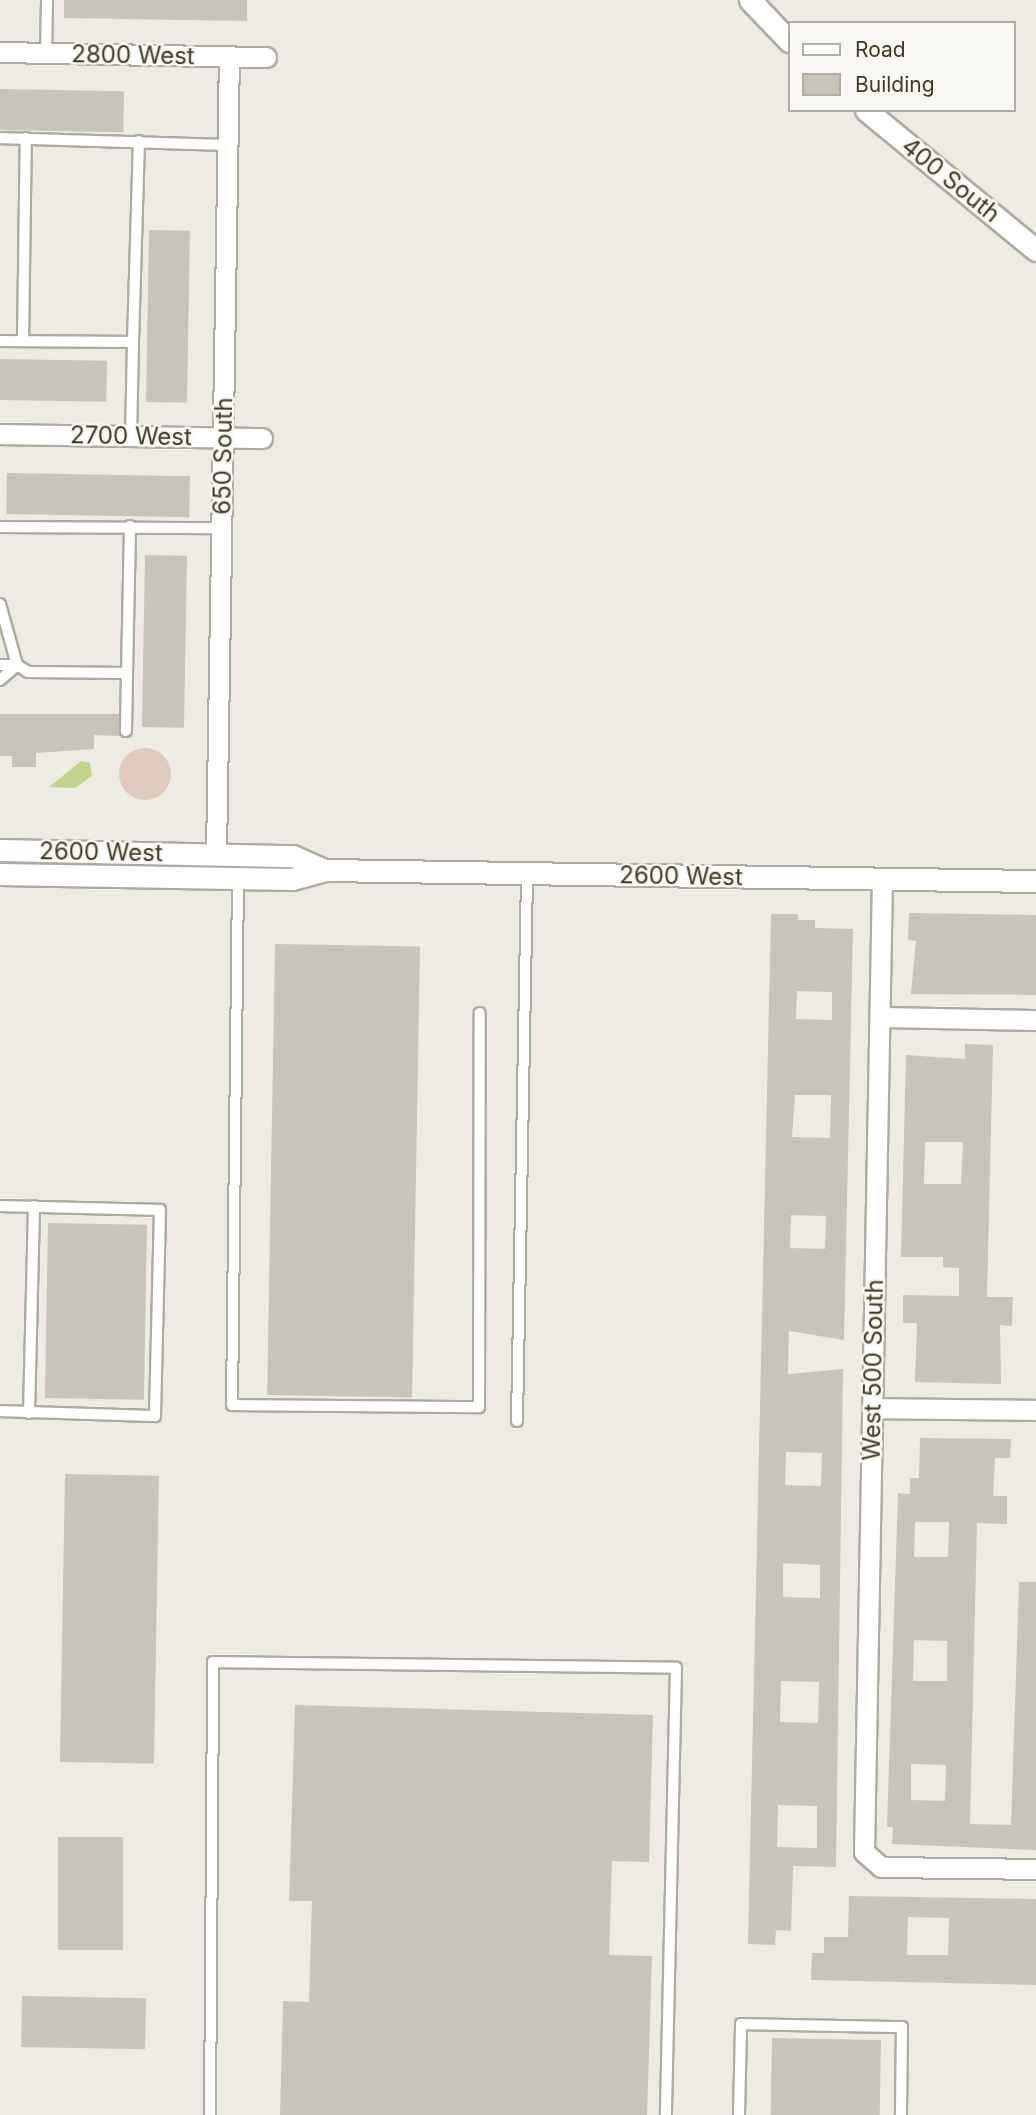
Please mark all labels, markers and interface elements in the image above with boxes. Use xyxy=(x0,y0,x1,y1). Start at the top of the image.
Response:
legend xyxy=(788,21,1015,112)
text: Road xyxy=(855,37,906,62)
street label: 2800 West xyxy=(71,40,195,70)
text: Building xyxy=(855,72,935,97)
street label: 400 South xyxy=(896,132,1006,228)
street label: 650 South xyxy=(208,397,238,515)
street label: 2700 West xyxy=(70,421,192,451)
street label: 2600 West xyxy=(39,837,163,867)
street label: 2600 West xyxy=(619,861,743,891)
street label: West 500 South xyxy=(857,1279,889,1461)

